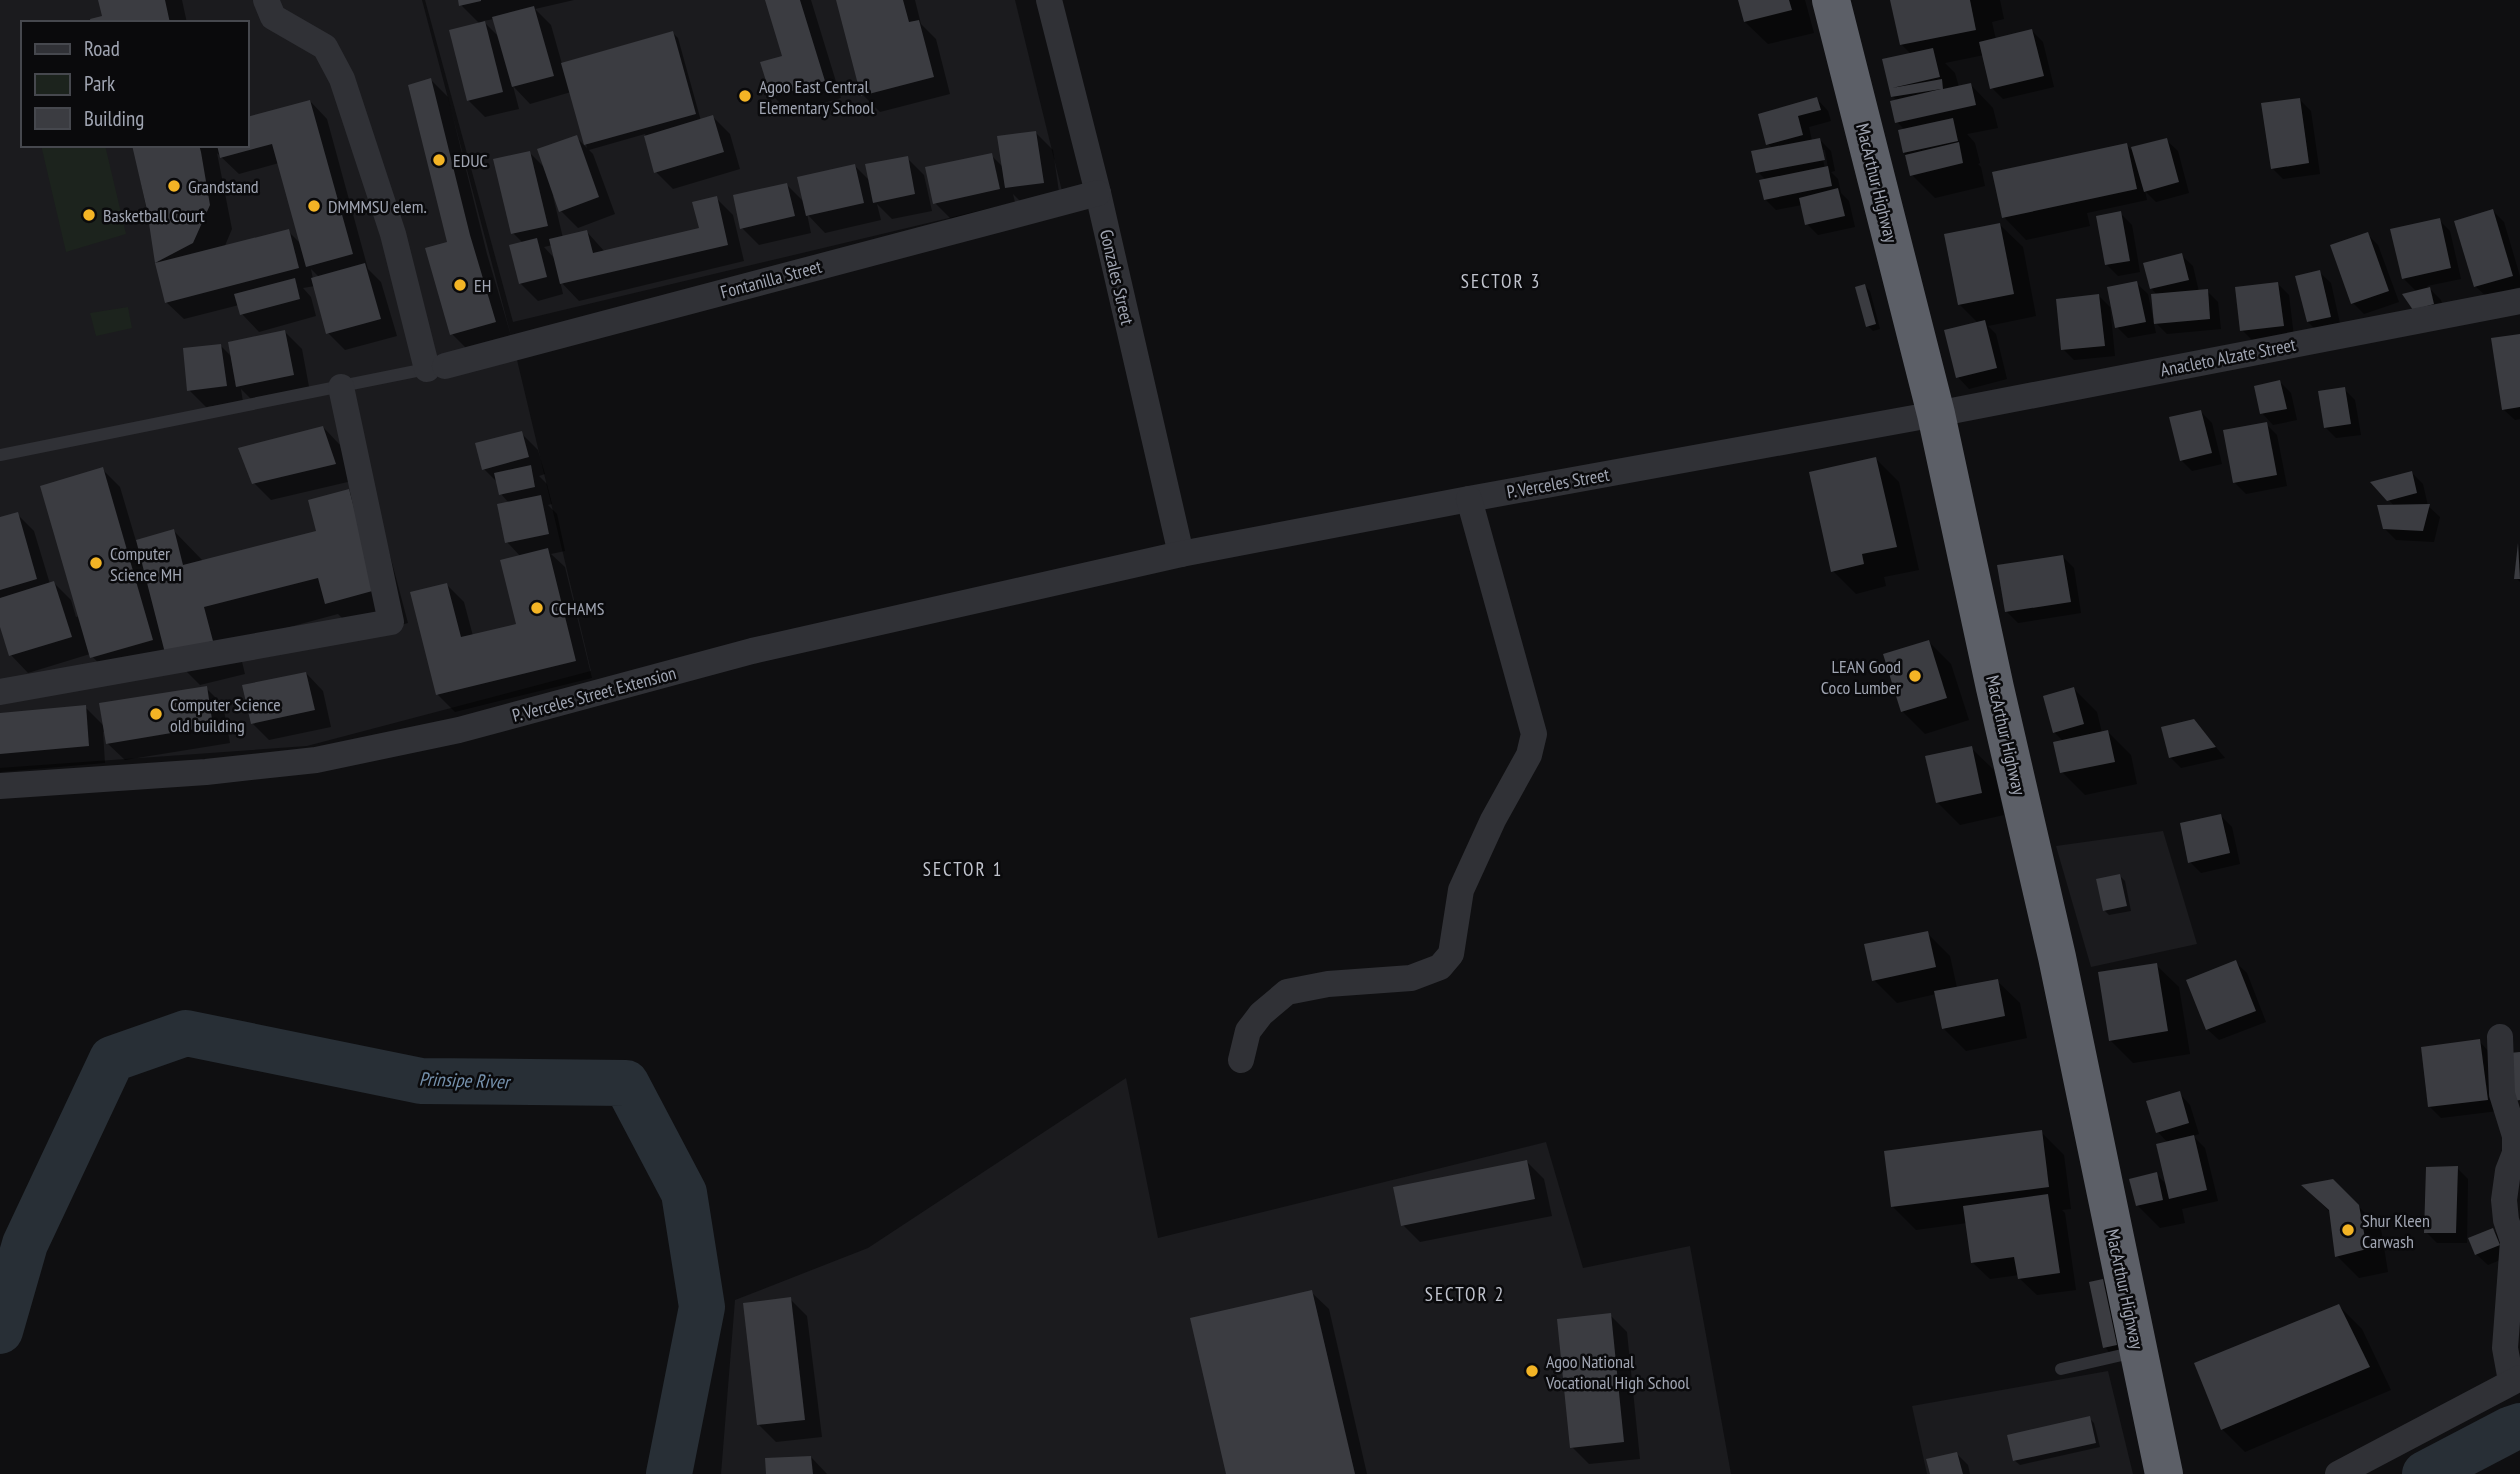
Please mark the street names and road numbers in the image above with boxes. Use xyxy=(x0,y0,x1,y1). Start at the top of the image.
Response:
street label: MacArthur Highway xyxy=(1851,121,1903,245)
street label: Gonzales Street xyxy=(1095,227,1139,327)
street label: Fontanilla Street xyxy=(718,254,824,304)
street label: Anacleto Alzate Street xyxy=(2158,333,2298,381)
street label: P. Verceles Street xyxy=(1505,463,1611,503)
street label: P. Verceles Street Extension xyxy=(510,661,678,727)
street label: MacArthur Highway xyxy=(1981,673,2031,797)
street label: MacArthur Highway xyxy=(2101,1227,2149,1351)

